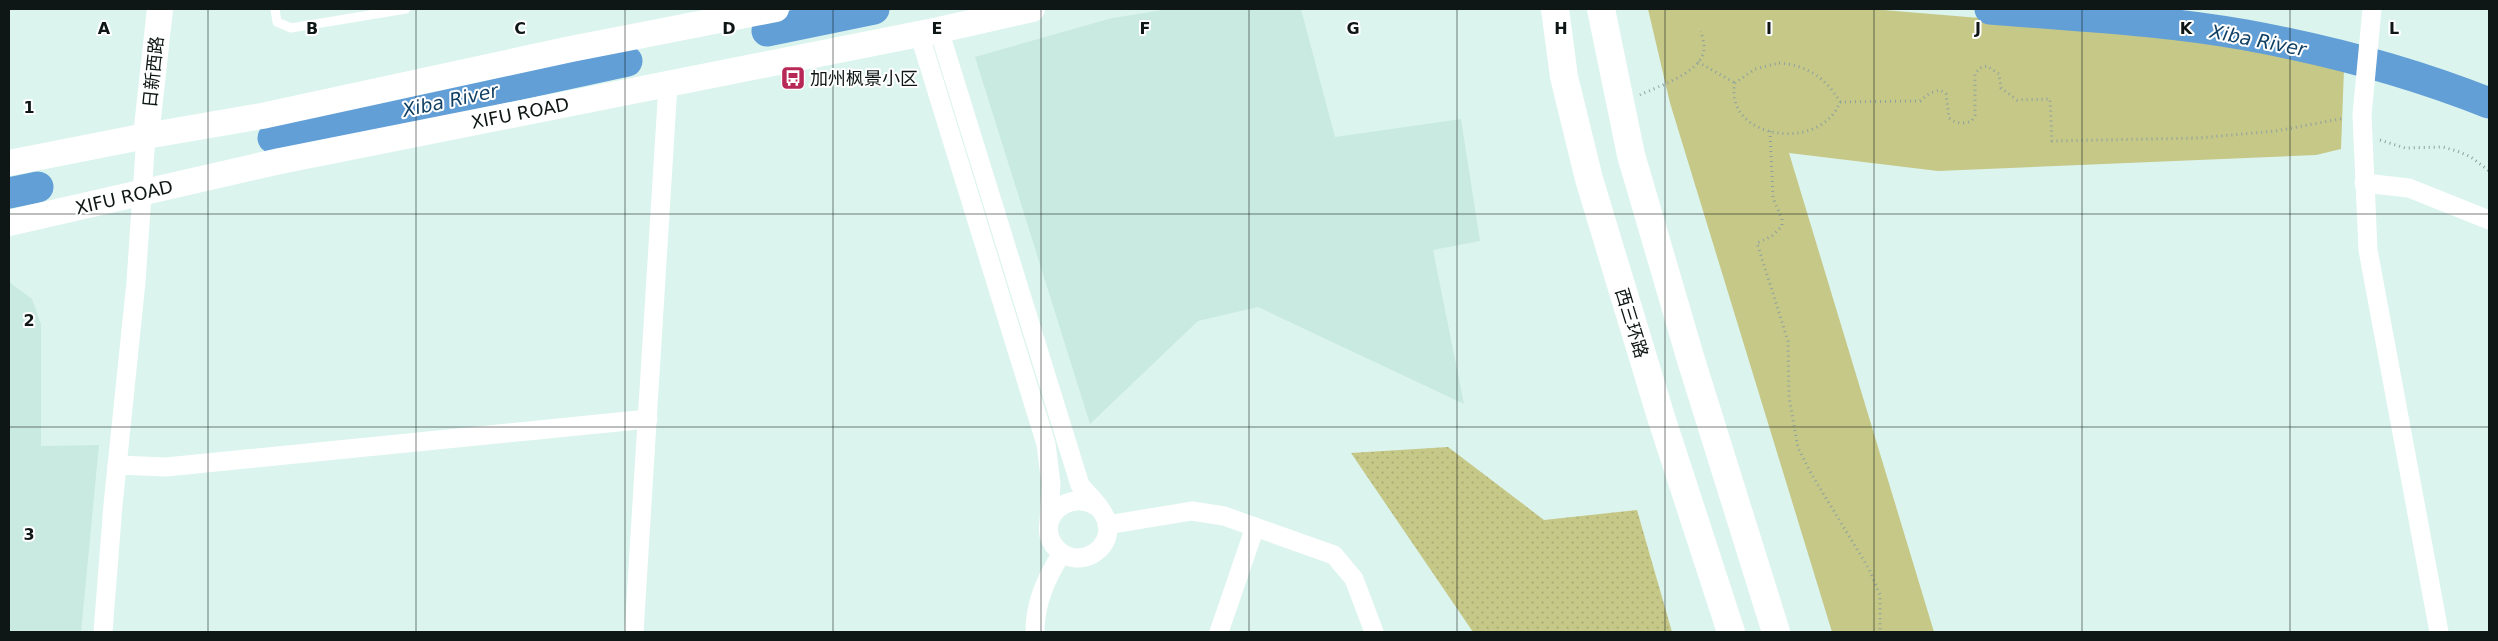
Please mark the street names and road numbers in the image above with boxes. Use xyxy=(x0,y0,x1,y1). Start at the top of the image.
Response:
street label: 日新西路 xyxy=(139,35,167,109)
street label: XIFU ROAD xyxy=(469,93,571,133)
street label: XIFU ROAD xyxy=(73,176,175,218)
street label: 西三环路 xyxy=(1611,286,1653,360)

